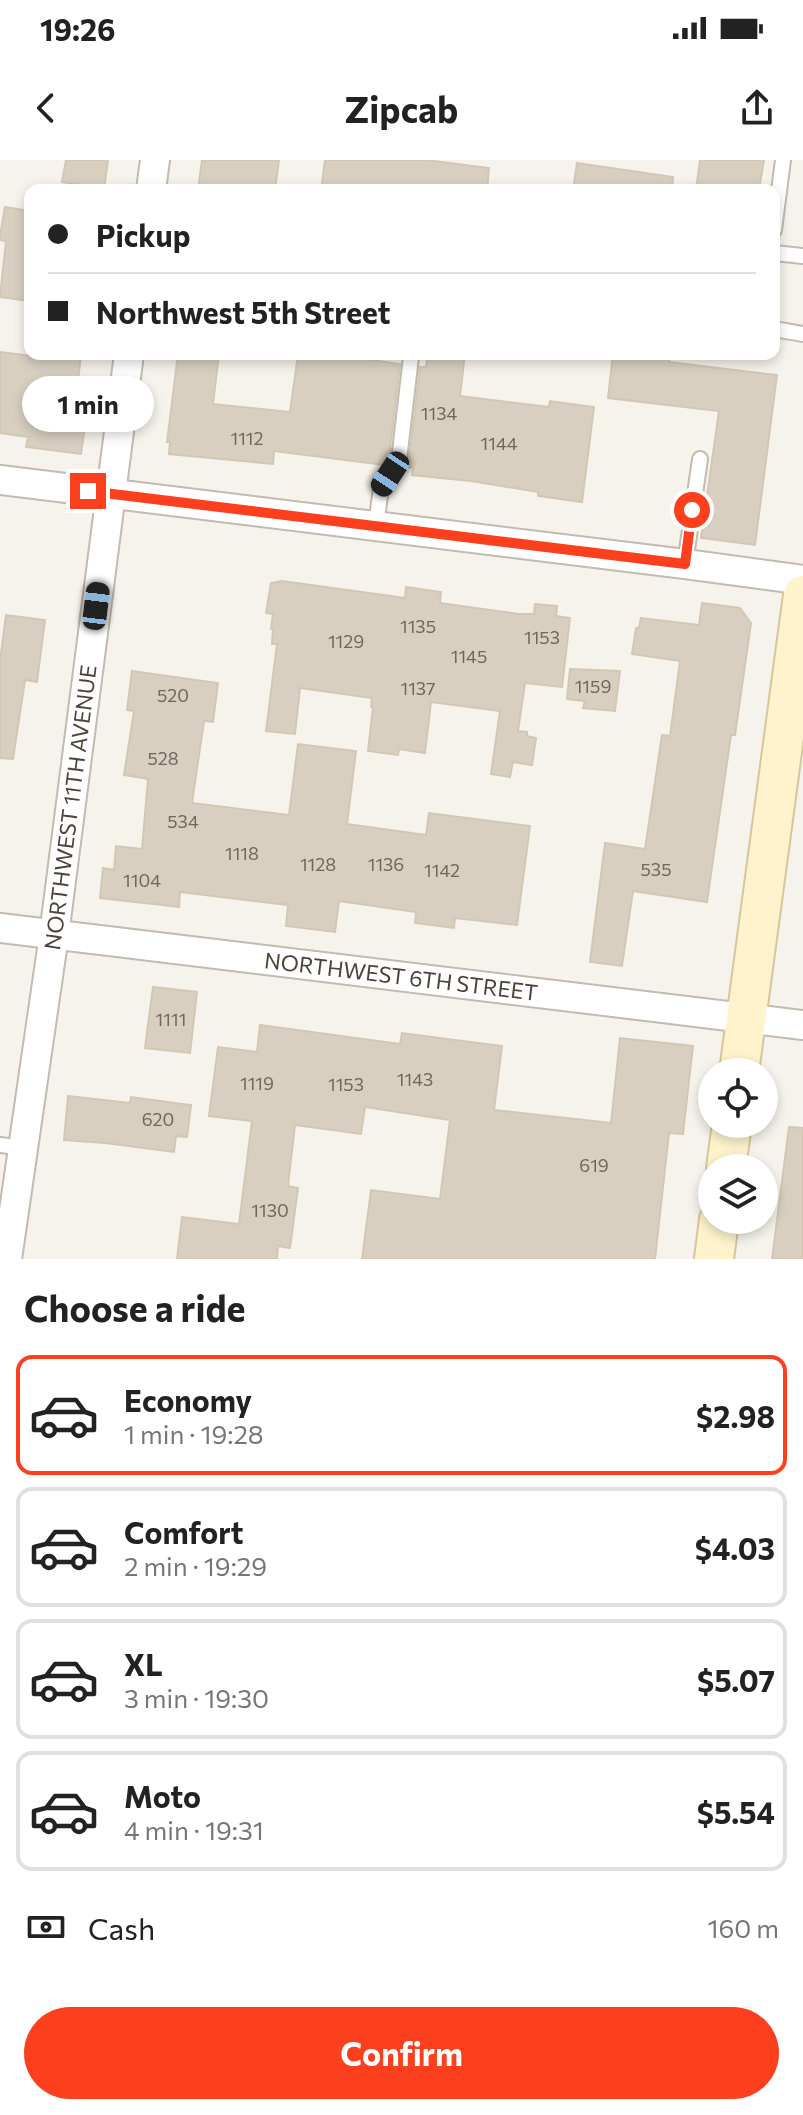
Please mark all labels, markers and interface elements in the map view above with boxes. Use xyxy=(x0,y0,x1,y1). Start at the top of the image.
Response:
text: 19:26 xyxy=(40,10,115,47)
icon: back xyxy=(24,86,68,130)
text: Zipcab xyxy=(345,86,458,130)
icon: share xyxy=(735,86,779,130)
text: Pickup xyxy=(96,216,190,253)
text: Northwest 5th Street xyxy=(96,293,390,330)
callout: 1 min xyxy=(22,375,154,431)
text: 1 min xyxy=(57,388,119,419)
house number: 1134 xyxy=(421,402,457,424)
house number: 1112 xyxy=(230,427,264,449)
house number: 1144 xyxy=(481,432,518,454)
car xyxy=(367,447,413,501)
route end xyxy=(70,473,106,509)
route start xyxy=(674,492,710,528)
car xyxy=(81,581,111,631)
house number: 1135 xyxy=(400,615,436,637)
house number: 1153 xyxy=(524,626,560,648)
house number: 1129 xyxy=(328,630,364,652)
house number: 1145 xyxy=(451,645,487,667)
street label: NORTHWEST 11TH AVENUE xyxy=(38,663,102,952)
house number: 1159 xyxy=(575,675,611,697)
house number: 1137 xyxy=(400,677,436,699)
house number: 520 xyxy=(157,684,189,706)
house number: 528 xyxy=(147,747,179,769)
house number: 534 xyxy=(167,810,199,832)
house number: 1118 xyxy=(225,842,259,864)
house number: 1128 xyxy=(300,853,336,875)
house number: 1136 xyxy=(368,853,404,875)
house number: 535 xyxy=(641,858,671,880)
house number: 1142 xyxy=(424,859,460,881)
house number: 1104 xyxy=(123,869,161,891)
street label: NORTHWEST 6TH STREET xyxy=(263,946,539,1006)
house number: 1111 xyxy=(156,1008,186,1030)
map controls xyxy=(698,1058,778,1234)
button: locate xyxy=(698,1058,778,1138)
house number: 1143 xyxy=(397,1068,433,1090)
house number: 1119 xyxy=(240,1072,274,1094)
house number: 1153 xyxy=(328,1073,364,1095)
house number: 620 xyxy=(142,1108,174,1130)
house number: 619 xyxy=(579,1154,609,1176)
button: layers xyxy=(698,1154,778,1234)
house number: 1130 xyxy=(251,1199,289,1221)
text: Choose a ride xyxy=(24,1285,245,1329)
icon: car xyxy=(28,1379,100,1451)
text: Economy xyxy=(124,1381,252,1418)
text: $2.98 xyxy=(696,1397,775,1434)
text: 1 min · 19:28 xyxy=(124,1418,264,1449)
icon: car xyxy=(28,1511,100,1583)
text: Comfort xyxy=(124,1513,243,1550)
text: $4.03 xyxy=(695,1529,775,1566)
text: 2 min · 19:29 xyxy=(124,1550,267,1581)
icon: car xyxy=(28,1643,100,1715)
text: XL xyxy=(124,1645,163,1682)
text: $5.07 xyxy=(697,1661,775,1698)
text: 3 min · 19:30 xyxy=(124,1682,269,1713)
icon: car xyxy=(28,1775,100,1847)
text: Moto xyxy=(124,1777,201,1814)
text: $5.54 xyxy=(697,1793,775,1830)
text: 4 min · 19:31 xyxy=(124,1814,264,1845)
icon: cash xyxy=(24,1905,68,1949)
text: Cash xyxy=(88,1909,155,1946)
text: 160 m xyxy=(707,1912,779,1943)
button: Confirm xyxy=(24,2007,779,2099)

